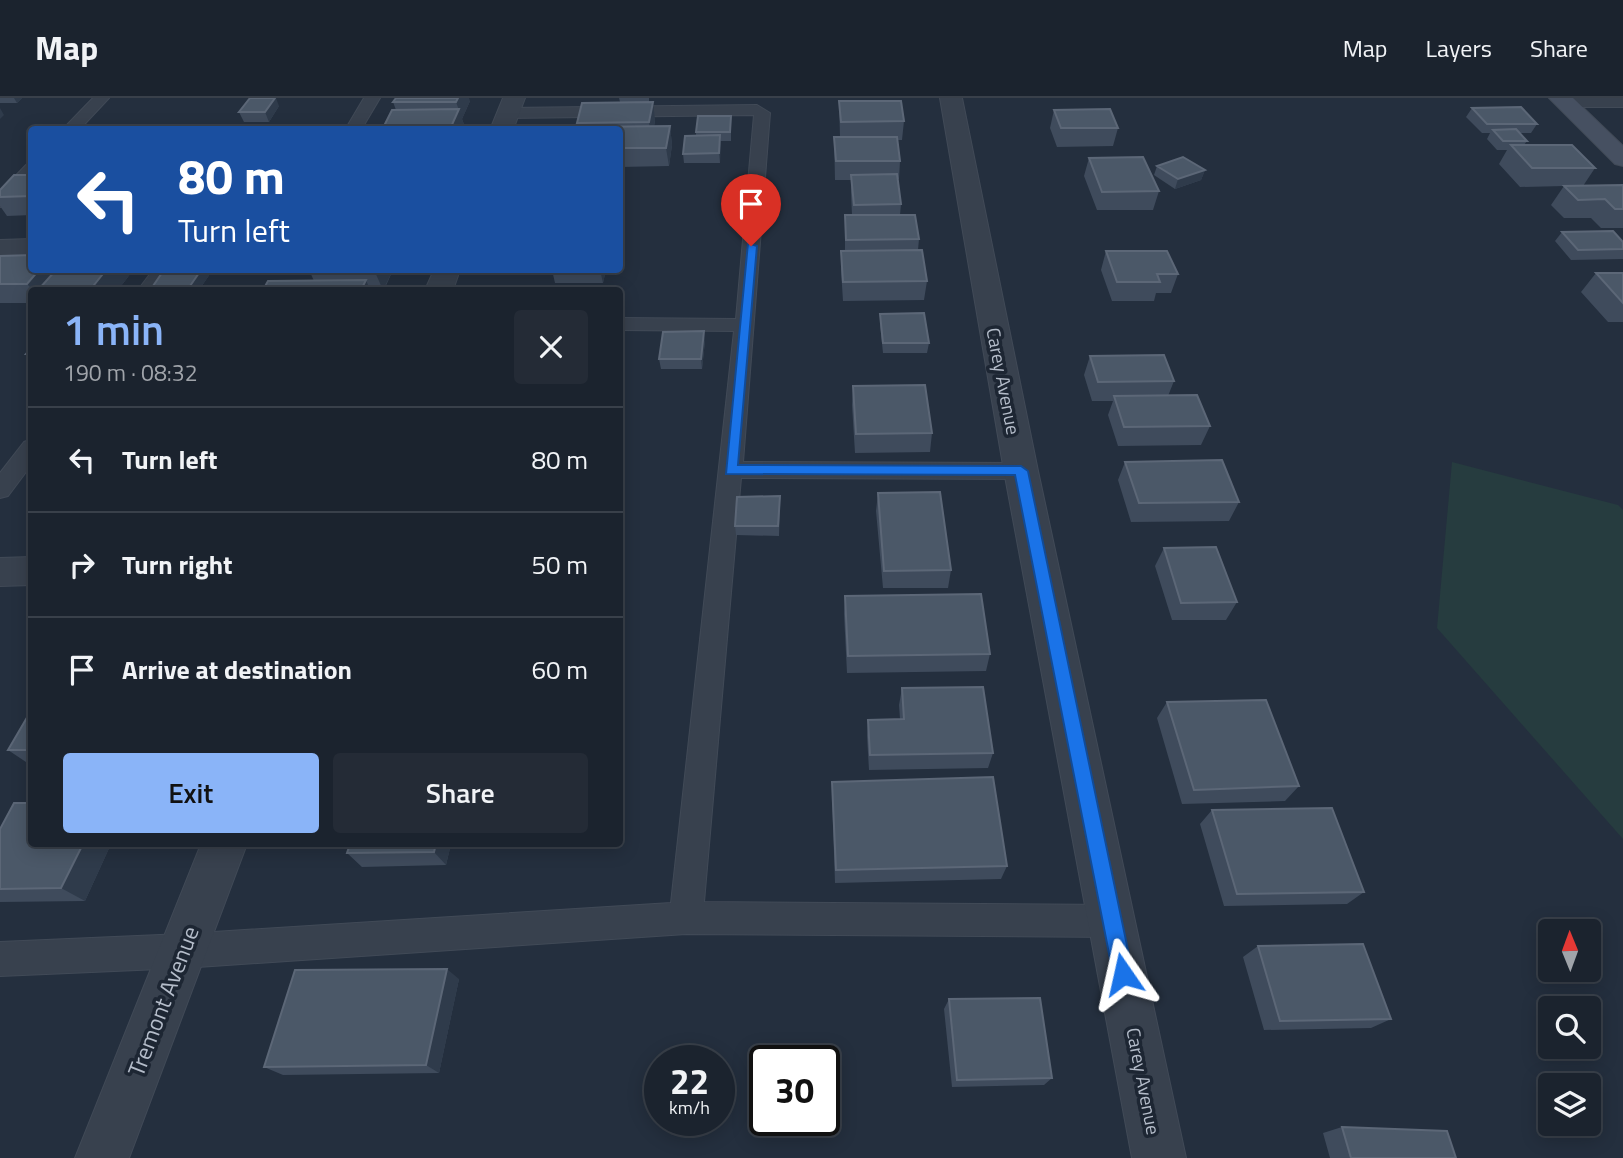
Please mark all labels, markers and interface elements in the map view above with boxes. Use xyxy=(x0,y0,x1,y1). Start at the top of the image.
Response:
text: Map xyxy=(35,23,98,73)
text: Map xyxy=(1343,30,1388,66)
text: Layers xyxy=(1426,30,1492,66)
text: Share xyxy=(1530,30,1588,66)
text: 80 m xyxy=(178,138,285,213)
icon: left xyxy=(63,154,154,245)
pin xyxy=(721,174,781,246)
icon: arrive xyxy=(732,185,770,223)
text: Turn left xyxy=(178,206,290,254)
text: 1 min xyxy=(63,297,164,361)
button: close xyxy=(514,310,588,384)
street label: Carey Avenue xyxy=(979,325,1029,437)
text: 190 m · 08:32 xyxy=(63,355,198,390)
text: Turn left xyxy=(122,440,217,479)
text: 80 m xyxy=(531,440,588,479)
icon: left xyxy=(63,441,101,479)
text: Turn right xyxy=(122,545,233,584)
text: 50 m xyxy=(531,545,588,584)
icon: right xyxy=(63,546,101,584)
text: Arrive at destination xyxy=(122,650,352,689)
text: 60 m xyxy=(531,650,588,689)
icon: arrive xyxy=(63,651,101,689)
button: Exit xyxy=(63,753,319,833)
button: Share xyxy=(333,753,588,833)
north arrow xyxy=(1538,919,1601,982)
map controls xyxy=(1538,919,1601,1136)
street label: Tremont Avenue xyxy=(118,921,208,1081)
position arrow xyxy=(1086,937,1160,1011)
button: search xyxy=(1538,996,1601,1059)
street label: Carey Avenue xyxy=(1119,1025,1169,1137)
speed limit sign: 30 xyxy=(749,1045,840,1136)
text: 22 xyxy=(670,1054,709,1108)
button: layers xyxy=(1538,1073,1601,1136)
text: km/h xyxy=(669,1094,710,1121)

